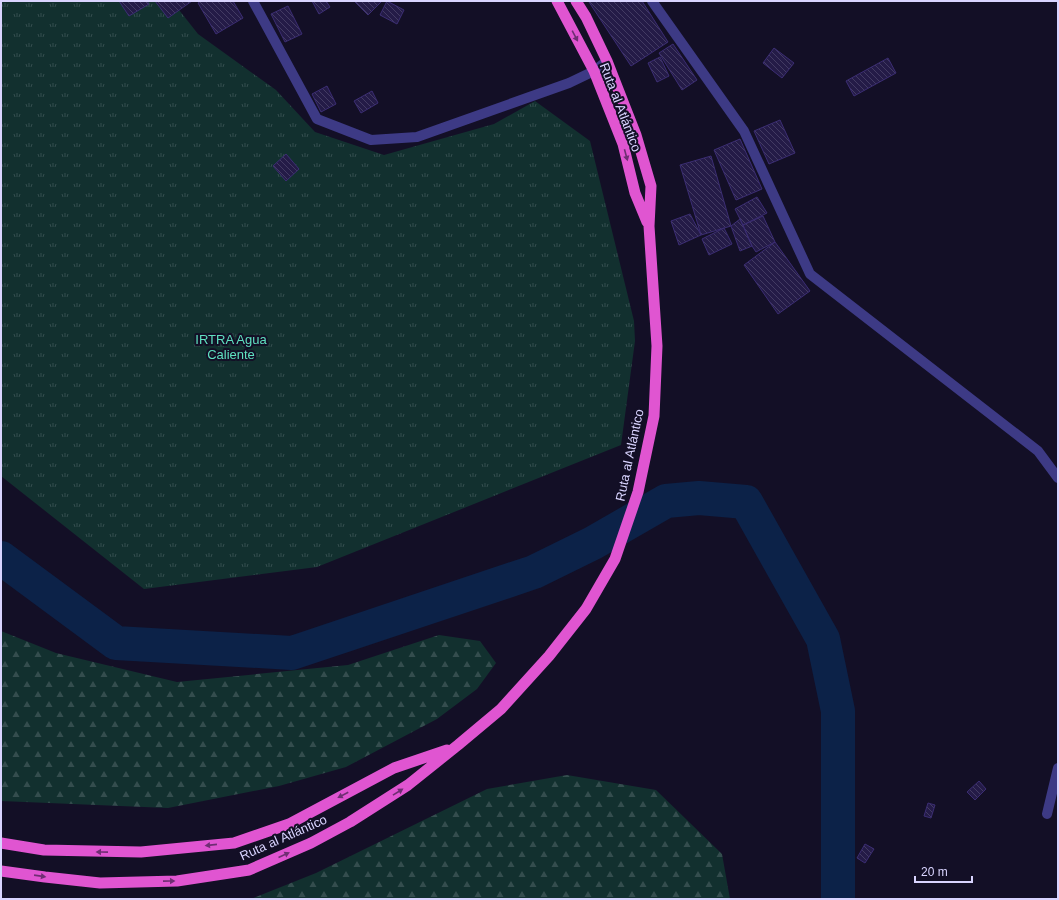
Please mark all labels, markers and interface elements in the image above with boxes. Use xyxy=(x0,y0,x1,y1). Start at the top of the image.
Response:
one-way arrow xyxy=(572,30,579,41)
street label: Ruta al Atlántico xyxy=(597,61,644,154)
one-way arrow xyxy=(623,149,629,161)
park label: IRTRA Agua Caliente xyxy=(195,332,267,362)
street label: Ruta al Atlántico xyxy=(612,408,647,503)
one-way arrow xyxy=(392,788,404,795)
one-way arrow xyxy=(337,792,349,799)
street label: Ruta al Atlántico xyxy=(237,811,329,863)
one-way arrow xyxy=(205,842,217,848)
one-way arrow xyxy=(96,848,108,855)
one-way arrow xyxy=(279,851,291,857)
scale bar xyxy=(915,858,972,884)
text: 20 m xyxy=(921,865,948,879)
one-way arrow xyxy=(33,874,46,880)
one-way arrow xyxy=(163,878,175,885)

